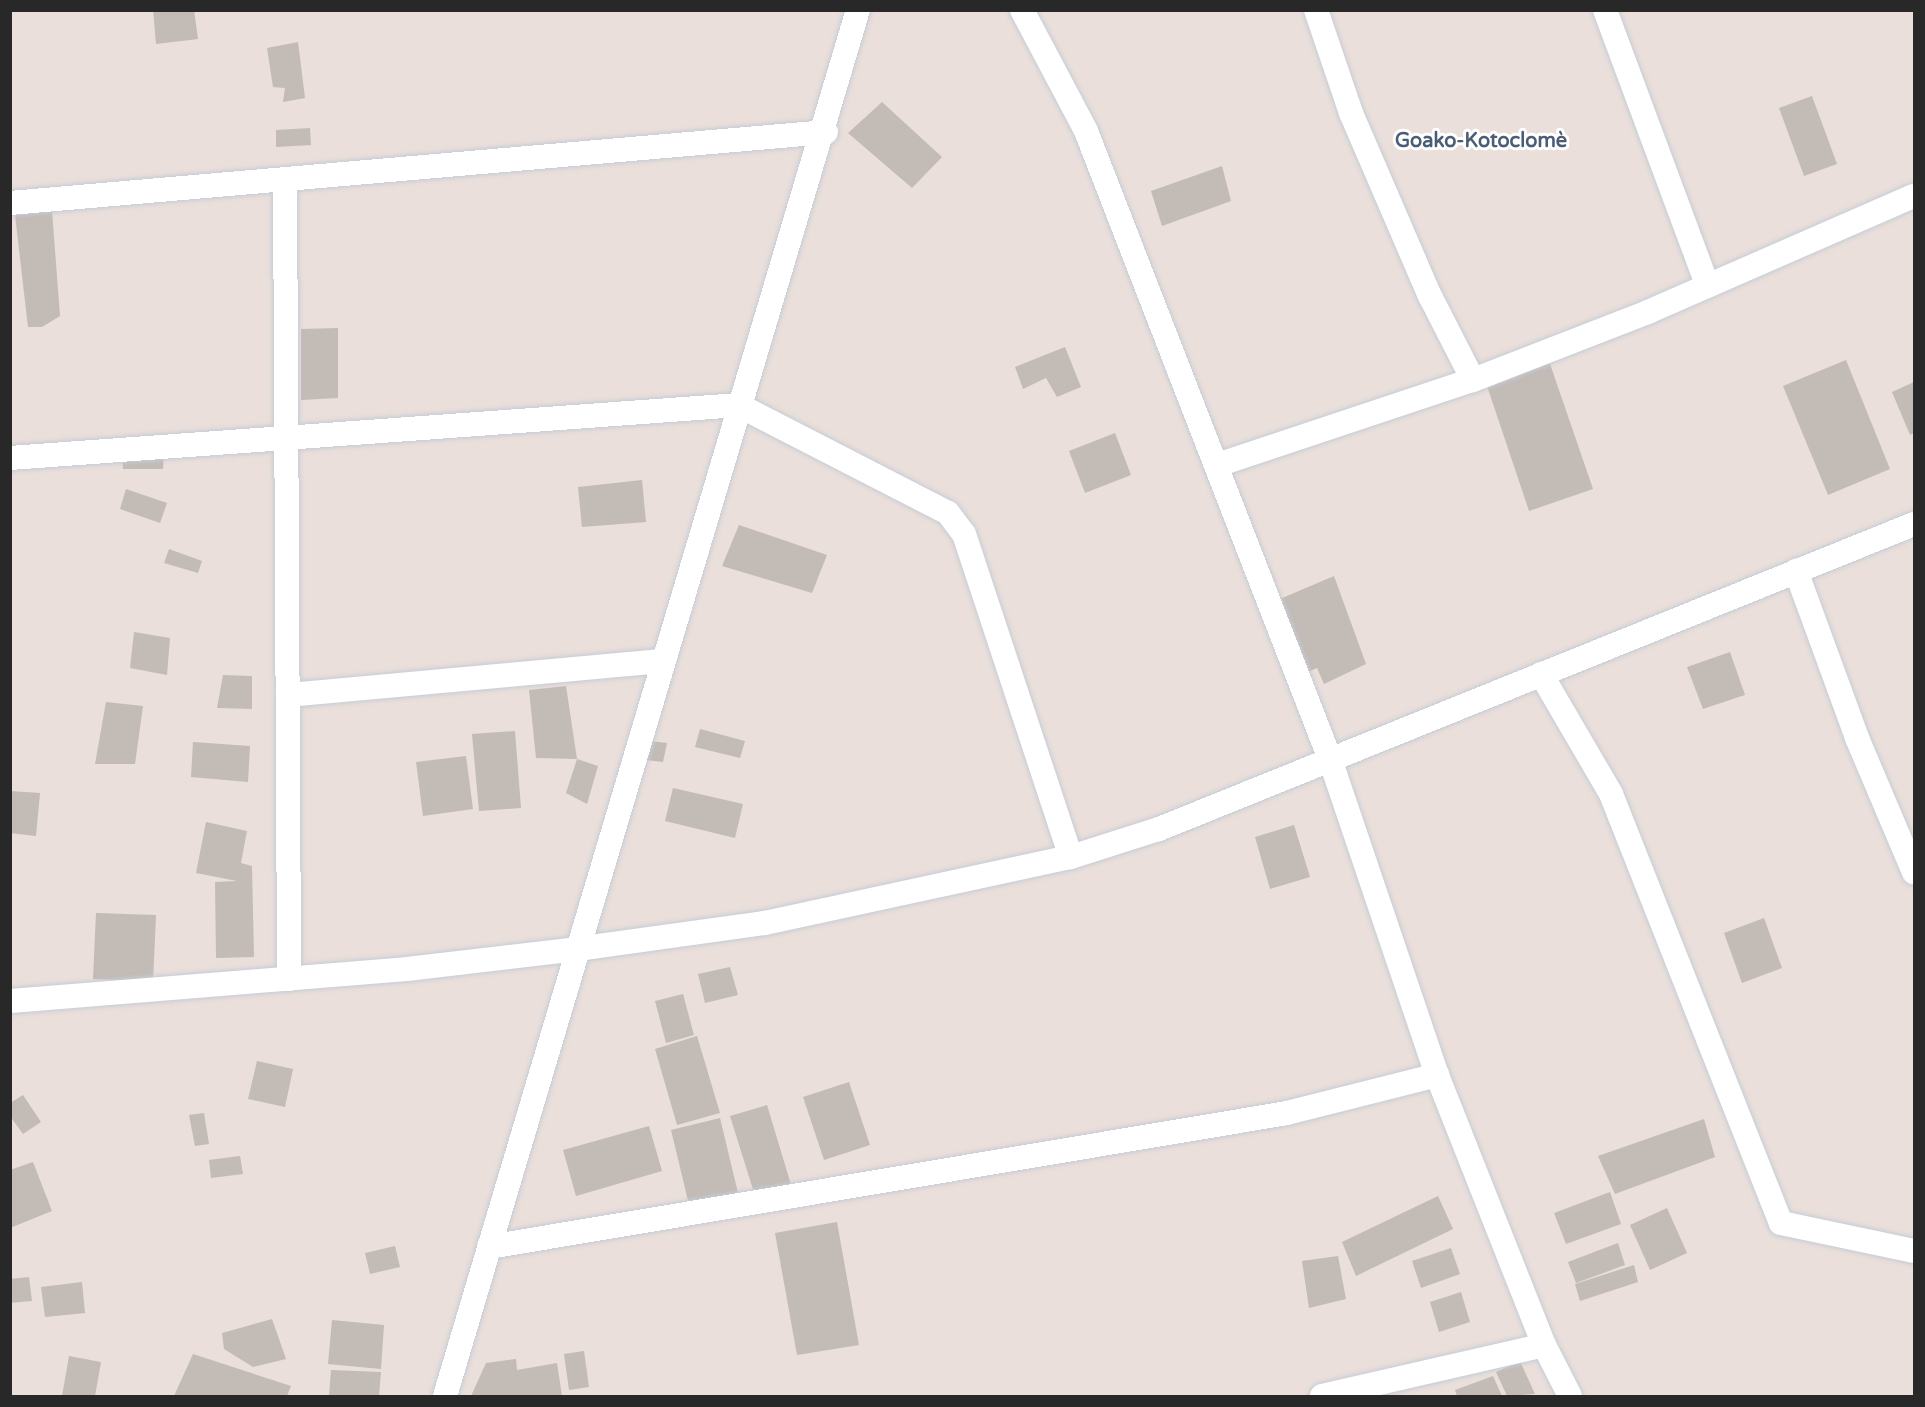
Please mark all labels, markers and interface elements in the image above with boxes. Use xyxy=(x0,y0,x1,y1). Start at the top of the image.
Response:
district label: Goako-Kotoclomè xyxy=(1395,129,1567,153)

